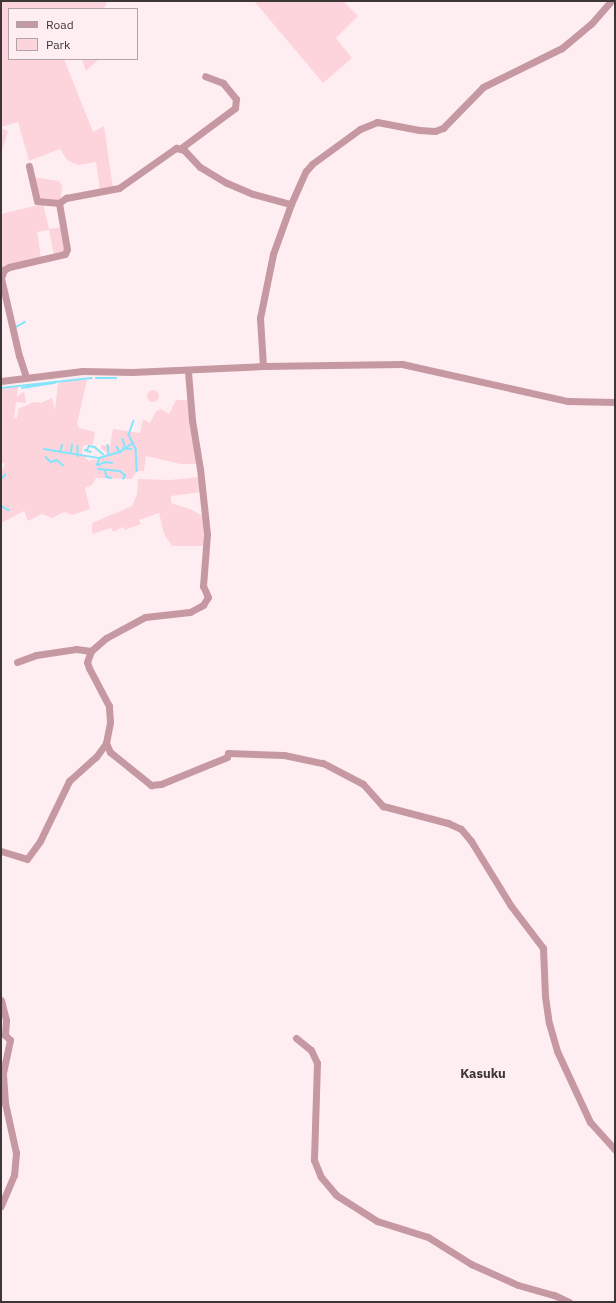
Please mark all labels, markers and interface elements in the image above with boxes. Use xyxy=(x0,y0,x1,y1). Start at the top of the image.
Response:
legend xyxy=(8,8,138,60)
text: Road xyxy=(46,17,74,32)
text: Park xyxy=(46,37,70,52)
district label: Kasuku xyxy=(460,1066,506,1082)

